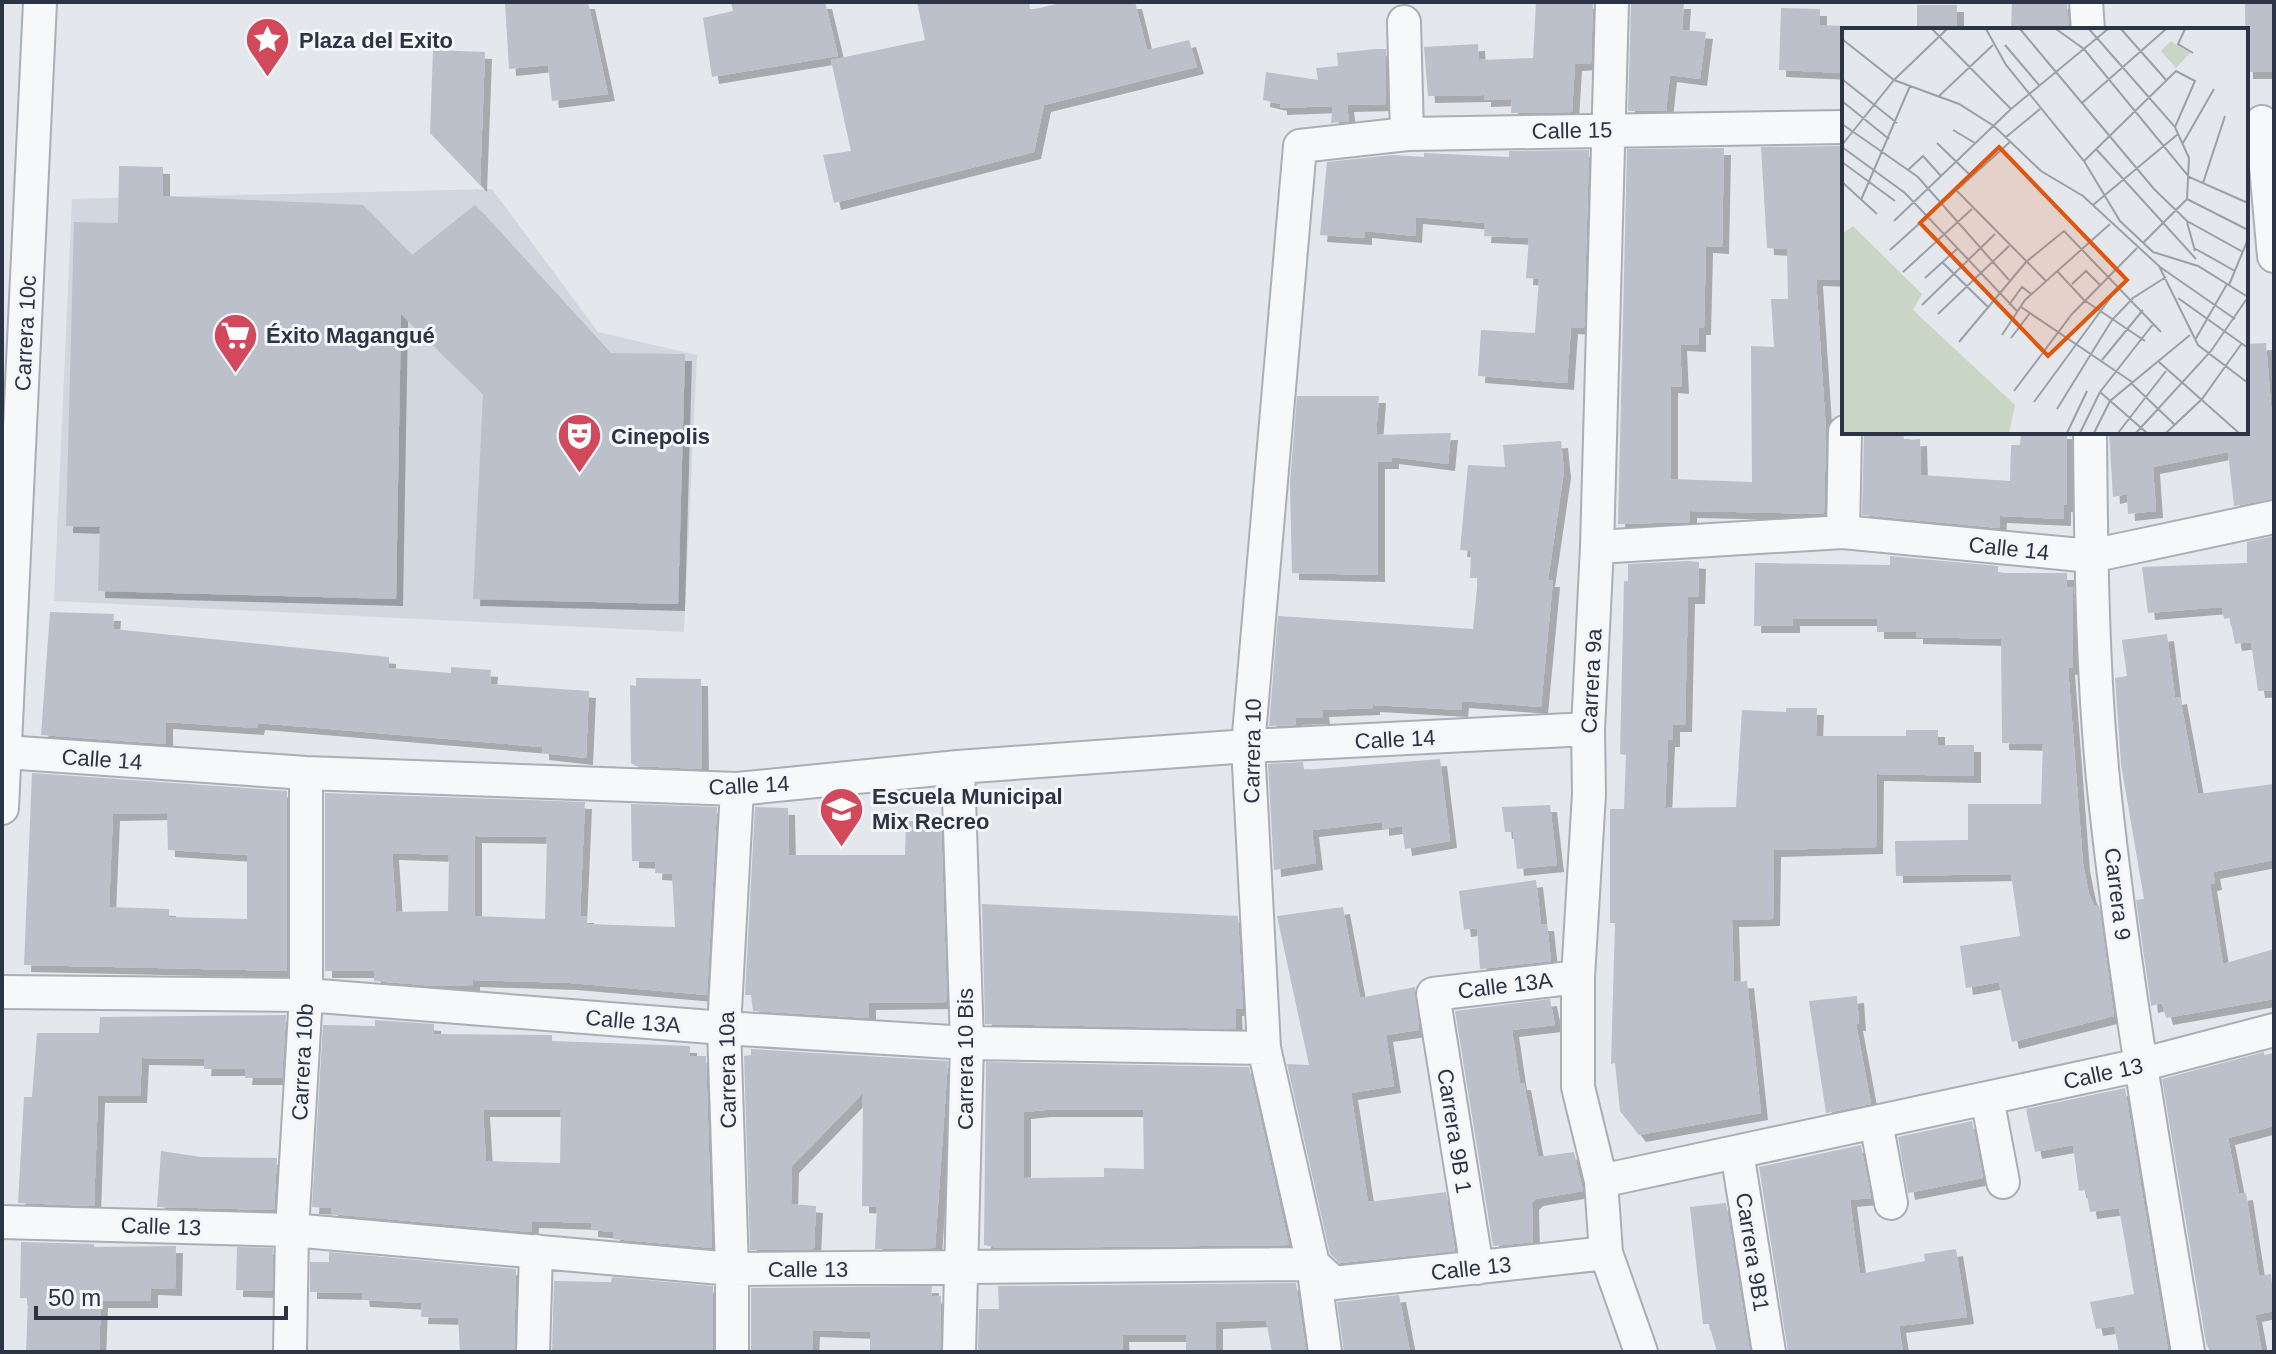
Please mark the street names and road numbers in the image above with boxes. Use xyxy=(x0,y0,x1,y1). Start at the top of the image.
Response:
street label: Calle 15 xyxy=(1531,117,1613,144)
street label: Carrera 10c xyxy=(10,274,41,392)
street label: Calle 14 xyxy=(1968,532,2050,565)
street label: Carrera 9a xyxy=(1576,627,1607,734)
street label: Carrera 10 xyxy=(1239,698,1266,804)
street label: Calle 14 xyxy=(1354,725,1436,754)
street label: Calle 14 xyxy=(61,744,143,775)
street label: Calle 14 xyxy=(708,771,790,800)
street label: Carrera 9 xyxy=(2099,846,2136,942)
street label: Calle 13A xyxy=(1456,967,1554,1004)
street label: Carrera 10 Bis xyxy=(953,988,978,1130)
street label: Carrera 10b xyxy=(287,1003,318,1121)
street label: Calle 13A xyxy=(584,1005,682,1038)
street label: Carrera 10a xyxy=(714,1010,741,1129)
street label: Calle 13 xyxy=(2061,1053,2145,1094)
street label: Carrera 9B 1 xyxy=(1432,1067,1477,1195)
street label: Carrera 9B1 xyxy=(1731,1191,1774,1313)
street label: Calle 13 xyxy=(120,1213,202,1240)
street label: Calle 13 xyxy=(1430,1252,1512,1285)
street label: Calle 13 xyxy=(768,1257,848,1282)

